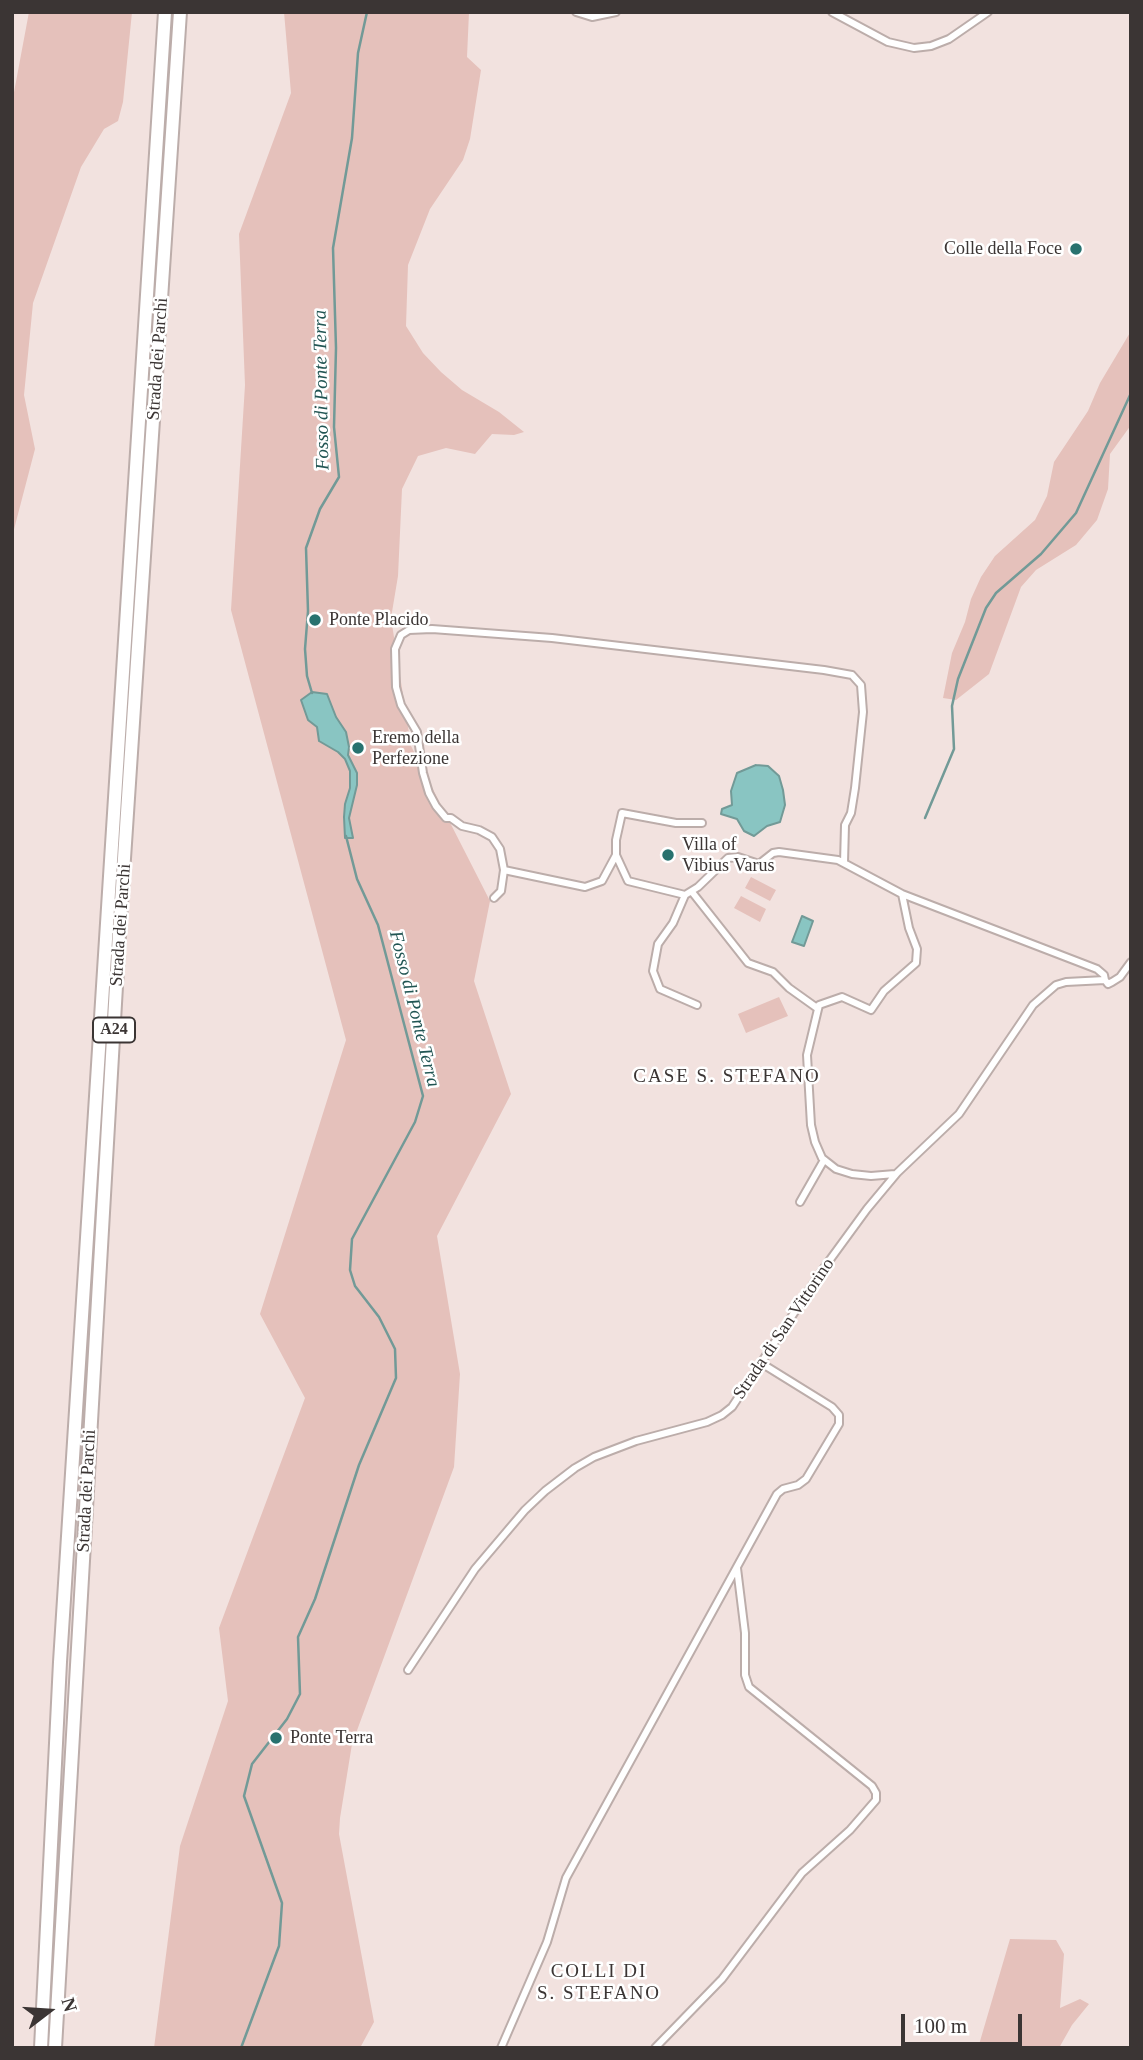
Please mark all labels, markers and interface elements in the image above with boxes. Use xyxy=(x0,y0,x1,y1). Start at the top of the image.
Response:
place label: Colle della Foce xyxy=(944,238,1062,260)
marker: Colle della Foce xyxy=(1068,241,1084,257)
street label: Strada dei Parchi xyxy=(143,297,173,421)
water label: Fosso di Ponte Terra xyxy=(309,310,335,470)
place label: Ponte Placido xyxy=(329,609,428,631)
marker: Ponte Placido xyxy=(307,612,323,628)
place label: Eremo della Perfezione xyxy=(372,727,459,770)
marker: Eremo della Perfezione xyxy=(350,740,366,756)
place label: Villa of Vibius Varus xyxy=(682,834,774,876)
marker: Villa of Vibius Varus xyxy=(660,847,676,863)
street label: Strada dei Parchi xyxy=(106,863,136,987)
water label: Fosso di Ponte Terra xyxy=(384,928,444,1090)
road number: A24 xyxy=(93,1018,135,1042)
district label: CASE S. STEFANO xyxy=(635,1066,819,1088)
street label: Strada di San Vittorino xyxy=(729,1254,839,1404)
street label: Strada dei Parchi xyxy=(73,1429,101,1553)
place label: Ponte Terra xyxy=(290,1727,373,1749)
marker: Ponte Terra xyxy=(268,1730,284,1746)
district label: COLLI DI S. STEFANO xyxy=(538,1961,660,2005)
north arrow xyxy=(14,1976,84,2046)
text: N xyxy=(58,1995,82,2014)
scale bar xyxy=(905,2000,1026,2044)
text: 100 m xyxy=(914,2014,967,2038)

